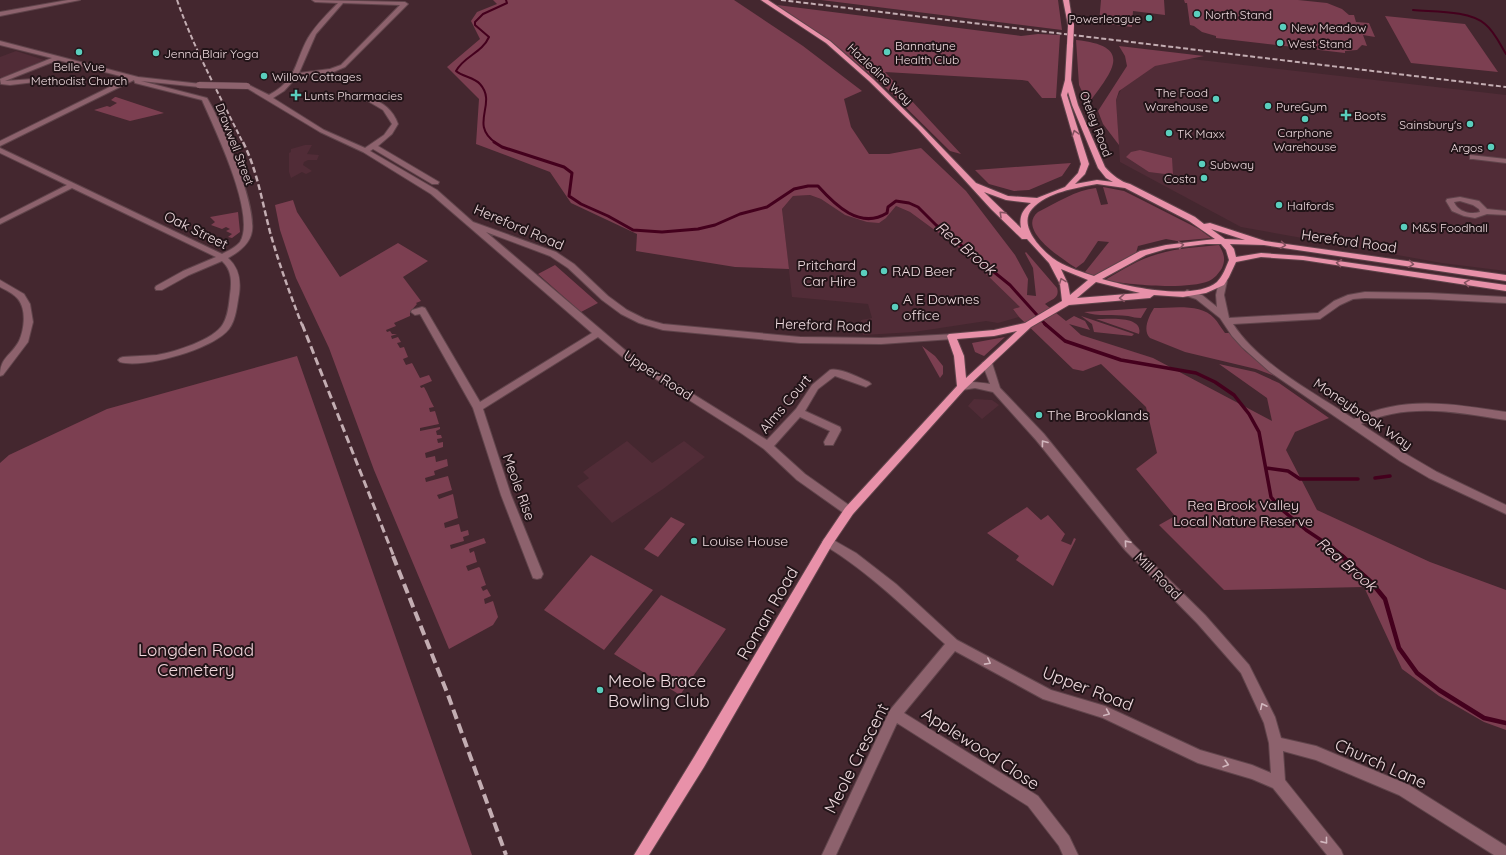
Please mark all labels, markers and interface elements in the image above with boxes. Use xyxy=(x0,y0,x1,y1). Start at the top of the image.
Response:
place label: North Stand xyxy=(1205,7,1272,22)
marker: North Stand xyxy=(1192,9,1202,19)
place label: Powerleague xyxy=(1069,11,1141,26)
marker: Powerleague xyxy=(1144,13,1154,23)
place label: New Meadow xyxy=(1291,20,1366,35)
marker: New Meadow xyxy=(1278,22,1288,32)
place label: West Stand xyxy=(1288,36,1351,51)
place label: Bannatyne Health Club xyxy=(895,38,959,67)
marker: West Stand xyxy=(1275,38,1285,48)
street label: Hazledine Way xyxy=(844,40,916,108)
place label: Jenna Blair Yoga xyxy=(164,46,259,61)
marker: Belle Vue Methodist Church xyxy=(74,47,84,57)
marker: Bannatyne Health Club xyxy=(882,47,892,57)
marker: Jenna Blair Yoga xyxy=(151,48,161,58)
place label: Belle Vue Methodist Church xyxy=(31,59,127,88)
place label: Willow Cottages xyxy=(272,69,362,84)
marker: Willow Cottages xyxy=(259,71,269,81)
place label: The Food Warehouse xyxy=(1145,85,1208,114)
place label: Lunts Pharmacies xyxy=(304,88,403,103)
street label: Oteley Road xyxy=(1077,89,1115,159)
marker: Lunts Pharmacies xyxy=(291,90,301,100)
marker: The Food Warehouse xyxy=(1211,94,1221,104)
place label: PureGym xyxy=(1276,99,1327,114)
street label: Drawwell Street xyxy=(212,101,258,187)
marker: PureGym xyxy=(1263,101,1273,111)
place label: Boots xyxy=(1354,108,1387,123)
marker: Boots xyxy=(1341,110,1351,120)
marker: Carphone Warehouse xyxy=(1300,114,1310,124)
place label: Sainsbury's xyxy=(1399,117,1462,132)
marker: Sainsbury's xyxy=(1465,119,1475,129)
place label: Carphone Warehouse xyxy=(1273,125,1337,154)
place label: TK Maxx xyxy=(1177,126,1225,141)
marker: TK Maxx xyxy=(1164,128,1174,138)
one-way arrow xyxy=(1072,130,1080,137)
place label: Argos xyxy=(1451,140,1483,155)
marker: Argos xyxy=(1486,142,1496,152)
place label: Subway xyxy=(1210,157,1254,172)
marker: Subway xyxy=(1197,159,1207,169)
place label: Costa xyxy=(1164,171,1196,186)
marker: Costa xyxy=(1199,173,1209,183)
place label: Halfords xyxy=(1287,198,1334,213)
street label: Hereford Road xyxy=(471,200,567,254)
marker: Halfords xyxy=(1274,200,1284,210)
street label: Oak Street xyxy=(161,207,231,253)
one-way arrow xyxy=(999,211,1007,219)
water label: Rea Brook xyxy=(932,217,1002,280)
place label: M&S Foodhall xyxy=(1412,220,1488,235)
marker: M&S Foodhall xyxy=(1399,222,1409,232)
street label: Hereford Road xyxy=(1300,225,1398,257)
one-way arrow xyxy=(1280,240,1286,249)
one-way arrow xyxy=(1178,241,1184,250)
place label: Pritchard Car Hire xyxy=(797,256,856,290)
one-way arrow xyxy=(1336,259,1342,268)
one-way arrow xyxy=(1408,259,1414,268)
place label: RAD Beer xyxy=(892,262,955,280)
marker: RAD Beer xyxy=(879,266,889,276)
marker: Pritchard Car Hire xyxy=(859,268,869,278)
one-way arrow xyxy=(1059,278,1067,285)
one-way arrow xyxy=(1464,279,1471,287)
place label: A E Downes office xyxy=(903,290,979,324)
one-way arrow xyxy=(1119,294,1125,303)
marker: A E Downes office xyxy=(890,302,900,312)
street label: Hereford Road xyxy=(775,314,871,336)
street label: Upper Road xyxy=(620,346,696,404)
street label: Alms Court xyxy=(755,371,815,437)
street label: Moneybrook Way xyxy=(1310,374,1416,454)
place label: The Brooklands xyxy=(1047,406,1149,424)
marker: The Brooklands xyxy=(1034,410,1044,420)
one-way arrow xyxy=(1042,440,1049,447)
street label: Meole Rise xyxy=(499,451,539,523)
park label: Rea Brook Valley Local Nature Reserve xyxy=(1173,496,1313,530)
place label: Louise House xyxy=(702,532,788,550)
water label: Rea Brook xyxy=(1313,533,1382,596)
marker: Louise House xyxy=(689,536,699,546)
one-way arrow xyxy=(1124,541,1131,548)
street label: Mill Road xyxy=(1131,549,1185,603)
street label: Roman Road xyxy=(732,563,802,663)
park label: Longden Road Cemetery xyxy=(138,639,254,680)
one-way arrow xyxy=(983,658,991,665)
street label: Upper Road xyxy=(1040,661,1136,715)
place label: Meole Brace Bowling Club xyxy=(608,670,710,711)
marker: Meole Brace Bowling Club xyxy=(595,685,605,695)
street label: Meole Crescent xyxy=(819,699,893,817)
street label: Applewood Close xyxy=(918,702,1044,794)
one-way arrow xyxy=(1260,703,1268,711)
one-way arrow xyxy=(1102,708,1110,716)
street label: Church Lane xyxy=(1332,733,1430,793)
one-way arrow xyxy=(1222,759,1229,768)
one-way arrow xyxy=(1320,836,1327,843)

